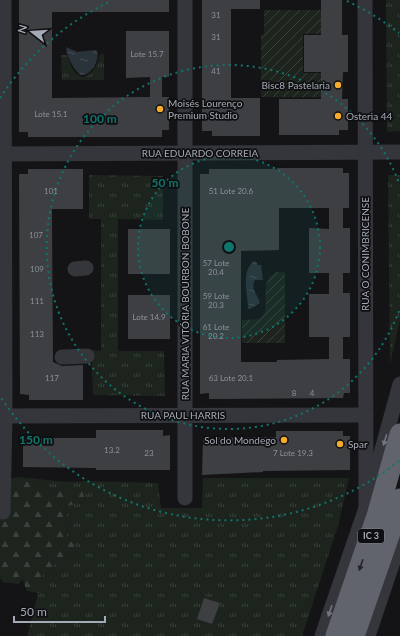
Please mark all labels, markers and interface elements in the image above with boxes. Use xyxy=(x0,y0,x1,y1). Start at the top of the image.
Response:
house number: 31 xyxy=(211,10,221,20)
north arrow xyxy=(12,12,52,52)
text: N xyxy=(15,23,29,35)
house number: 31 xyxy=(211,32,221,42)
house number: Lote 15.7 xyxy=(130,49,164,59)
house number: 41 xyxy=(211,66,221,76)
place label: Bisc8 Pastelaria xyxy=(261,79,330,91)
marker: Bisc8 Pastelaria xyxy=(333,80,343,90)
place label: Moisés Lourenço Premium Studio xyxy=(168,97,243,121)
marker: Moisés Lourenço Premium Studio xyxy=(155,104,165,114)
house number: Lote 15.1 xyxy=(34,109,68,119)
place label: Osteria 44 xyxy=(346,110,392,122)
text: 100 m xyxy=(83,111,117,126)
marker: Osteria 44 xyxy=(333,111,343,121)
street label: RUA EDUARDO CORREIA xyxy=(142,147,259,159)
text: 50 m xyxy=(152,175,178,190)
house number: 101 xyxy=(44,186,58,196)
house number: 51 Lote 20.6 xyxy=(209,186,254,196)
street label: RUA O CONIMBRICENSE xyxy=(359,197,371,311)
street label: RUA MARIA VITÓRIA BOURBON BOBONE xyxy=(179,208,191,400)
house number: 107 xyxy=(29,230,43,240)
centre of rings xyxy=(222,240,236,254)
house number: 57 Lote 20.4 xyxy=(203,258,229,277)
house number: 109 xyxy=(30,264,44,274)
house number: 59 Lote 20.3 xyxy=(203,291,229,310)
house number: 111 xyxy=(30,296,44,306)
house number: Lote 14.9 xyxy=(132,312,166,322)
house number: 61 Lote 20.2 xyxy=(203,322,229,341)
house number: 113 xyxy=(30,329,44,339)
house number: 117 xyxy=(45,373,59,383)
house number: 63 Lote 20.1 xyxy=(209,373,254,383)
house number: 8 xyxy=(292,388,297,398)
house number: 4 xyxy=(310,388,315,398)
street label: RUA PAUL HARRIS xyxy=(141,409,225,421)
text: 150 m xyxy=(19,432,53,447)
place label: Sol do Mondego xyxy=(204,434,276,446)
one-way arrow xyxy=(382,434,388,446)
marker: Sol do Mondego xyxy=(279,435,289,445)
place label: Spar xyxy=(348,438,368,450)
marker: Spar xyxy=(335,439,345,449)
house number: 13.2 xyxy=(104,445,120,455)
house number: 23 xyxy=(144,448,154,458)
house number: 7 Lote 19.3 xyxy=(273,448,313,458)
road number: IC 3 xyxy=(358,529,384,543)
one-way arrow xyxy=(358,559,364,571)
scale bar xyxy=(14,598,105,624)
text: 50 m xyxy=(20,604,47,619)
one-way arrow xyxy=(327,605,333,617)

